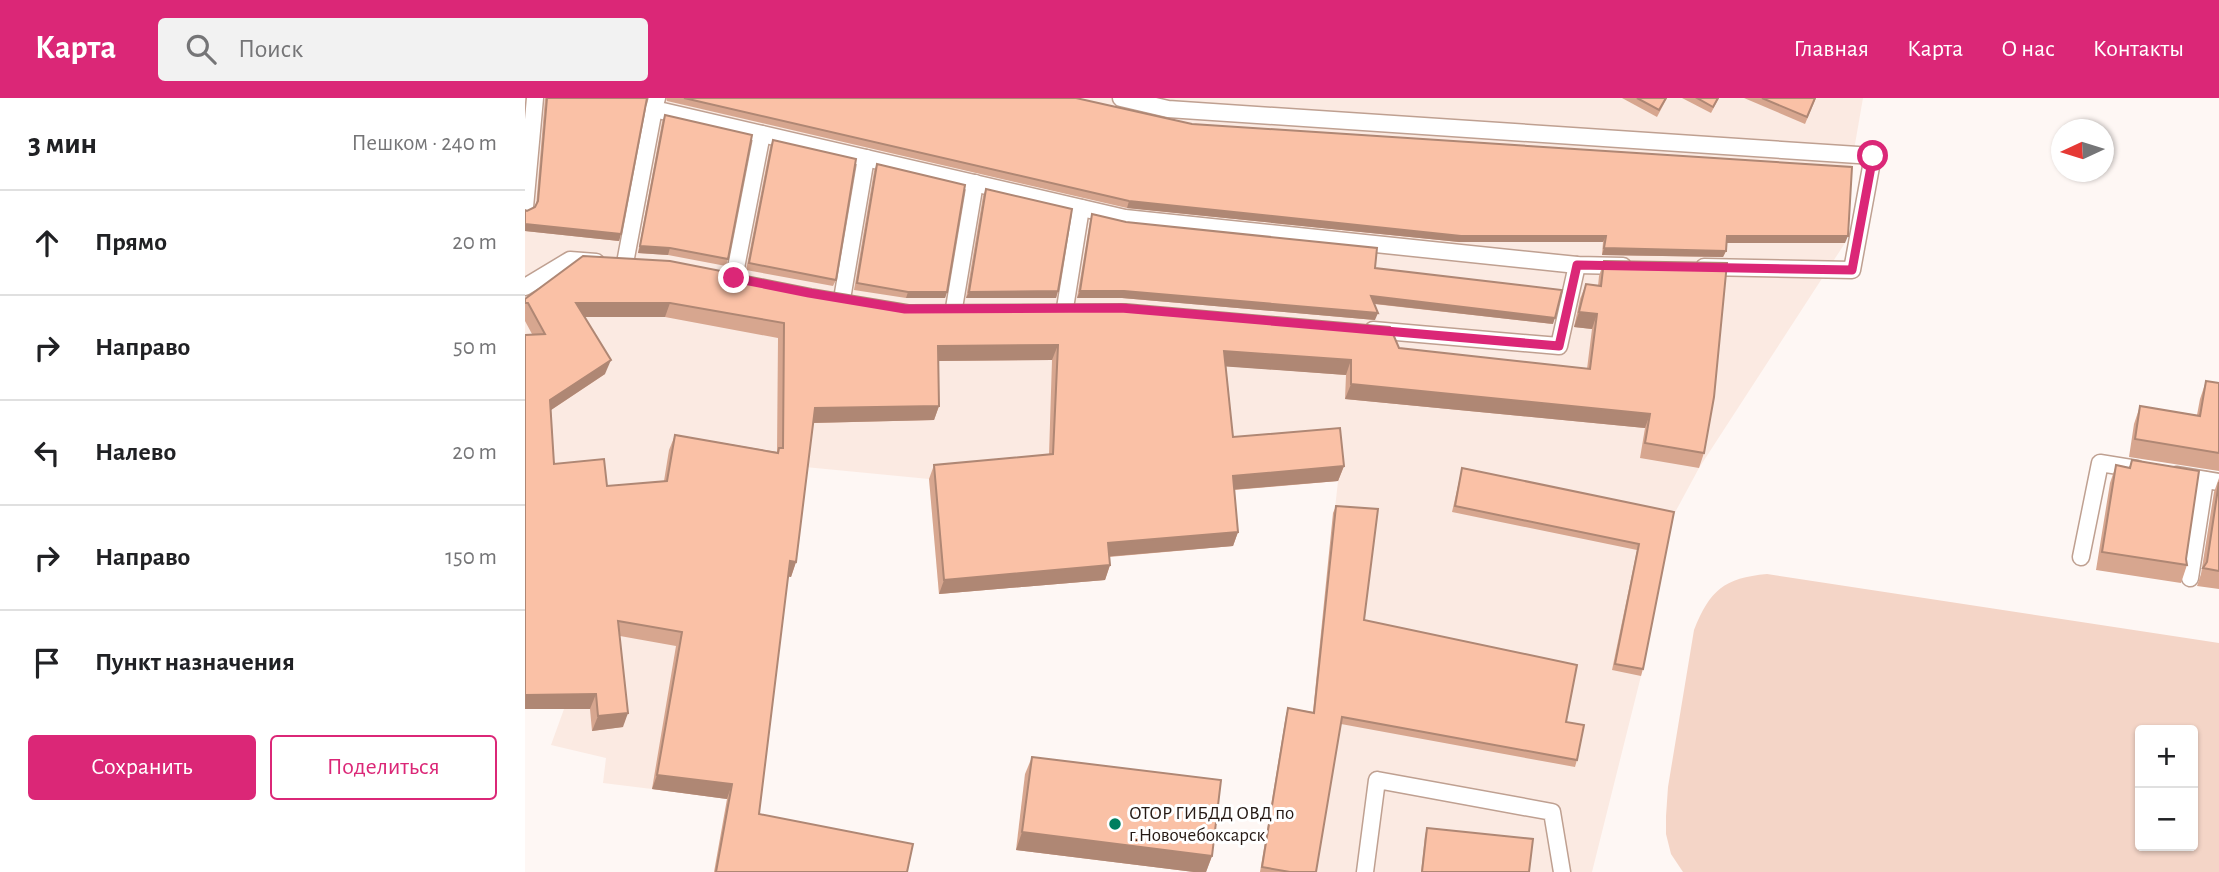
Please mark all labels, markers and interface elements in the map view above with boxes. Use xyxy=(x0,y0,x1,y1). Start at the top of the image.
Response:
search box xyxy=(158,18,648,81)
icon: search xyxy=(182,30,220,68)
text: Карта xyxy=(35,32,116,65)
text: Поиск xyxy=(238,36,303,62)
text: Главная xyxy=(1794,37,1869,61)
text: Карта xyxy=(1907,37,1963,61)
text: О нас xyxy=(2001,37,2055,61)
text: Контакты xyxy=(2093,37,2184,61)
north arrow xyxy=(2051,119,2114,182)
text: 3 мин xyxy=(28,129,97,159)
text: Пешком · 240 m xyxy=(352,132,497,155)
route start xyxy=(1857,140,1888,171)
icon: ahead xyxy=(28,224,66,262)
text: Прямо xyxy=(95,229,167,255)
text: 20 m xyxy=(452,231,497,254)
route end xyxy=(718,262,749,293)
icon: right xyxy=(28,329,66,367)
text: Направо xyxy=(95,334,190,360)
text: 50 m xyxy=(453,336,497,359)
icon: left xyxy=(28,434,66,472)
text: Налево xyxy=(95,439,176,465)
text: 20 m xyxy=(452,441,497,464)
icon: right xyxy=(28,539,66,577)
text: Направо xyxy=(95,544,190,570)
text: 150 m xyxy=(445,546,497,569)
icon: arrive xyxy=(28,644,66,682)
text: Пункт назначения xyxy=(95,649,295,675)
map controls xyxy=(2135,725,2198,851)
button: + xyxy=(2135,725,2198,788)
button: Сохранить xyxy=(28,735,256,800)
button: Поделиться xyxy=(270,735,497,800)
button: − xyxy=(2135,788,2198,851)
place label: ОТОР ГИБДД ОВД по г.Новочебоксарск xyxy=(1129,804,1294,845)
marker: ОТОР ГИБДД ОВД по г.Новочебоксарск xyxy=(1107,816,1123,832)

